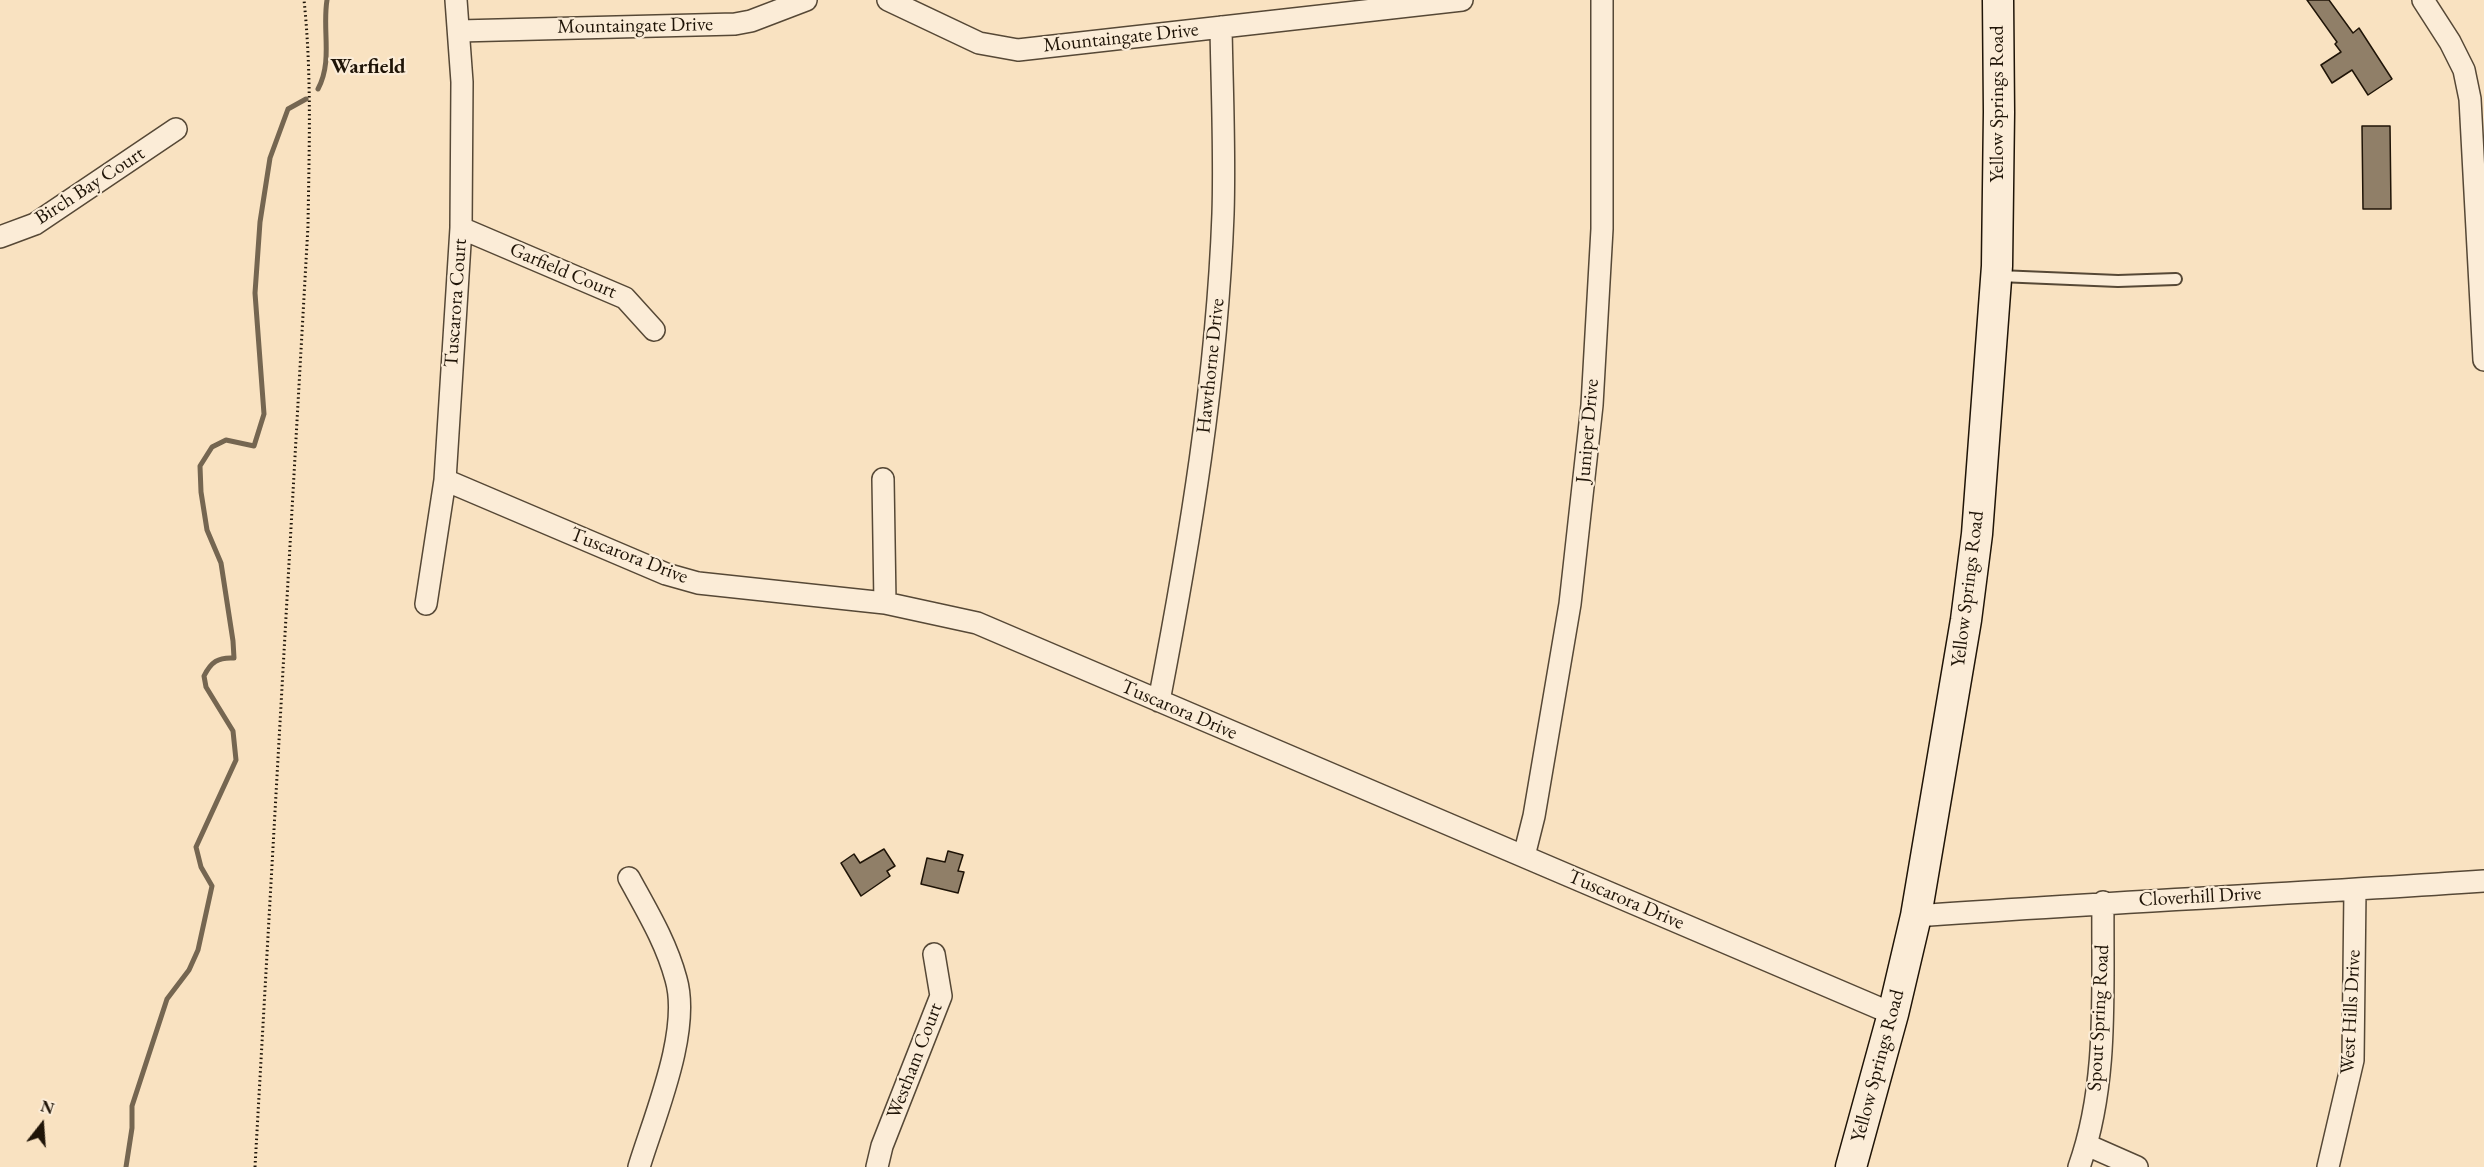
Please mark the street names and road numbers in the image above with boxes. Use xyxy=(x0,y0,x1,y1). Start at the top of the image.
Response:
street label: Mountaingate Drive xyxy=(557,13,713,39)
street label: Mountaingate Drive xyxy=(1042,18,1200,58)
street label: Yellow Springs Road xyxy=(1986,25,2010,183)
street label: Birch Bay Court xyxy=(31,142,149,230)
street label: Tuscarora Court xyxy=(440,238,472,368)
street label: Garfield Court xyxy=(506,238,620,304)
street label: Hawthorne Drive xyxy=(1192,297,1230,435)
street label: Juniper Drive xyxy=(1571,378,1605,484)
street label: Yellow Springs Road xyxy=(1947,510,1989,668)
street label: Tuscarora Drive xyxy=(567,523,691,589)
street label: Tuscarora Drive xyxy=(1117,675,1241,745)
street label: Tuscarora Drive xyxy=(1564,865,1688,935)
street label: Cloverhill Drive xyxy=(2138,882,2262,912)
street label: Spout Spring Road xyxy=(2083,944,2115,1092)
street label: West Hills Drive xyxy=(2336,949,2366,1075)
street label: Yellow Springs Road xyxy=(1846,987,1910,1145)
street label: Westham Court xyxy=(882,1000,948,1122)

